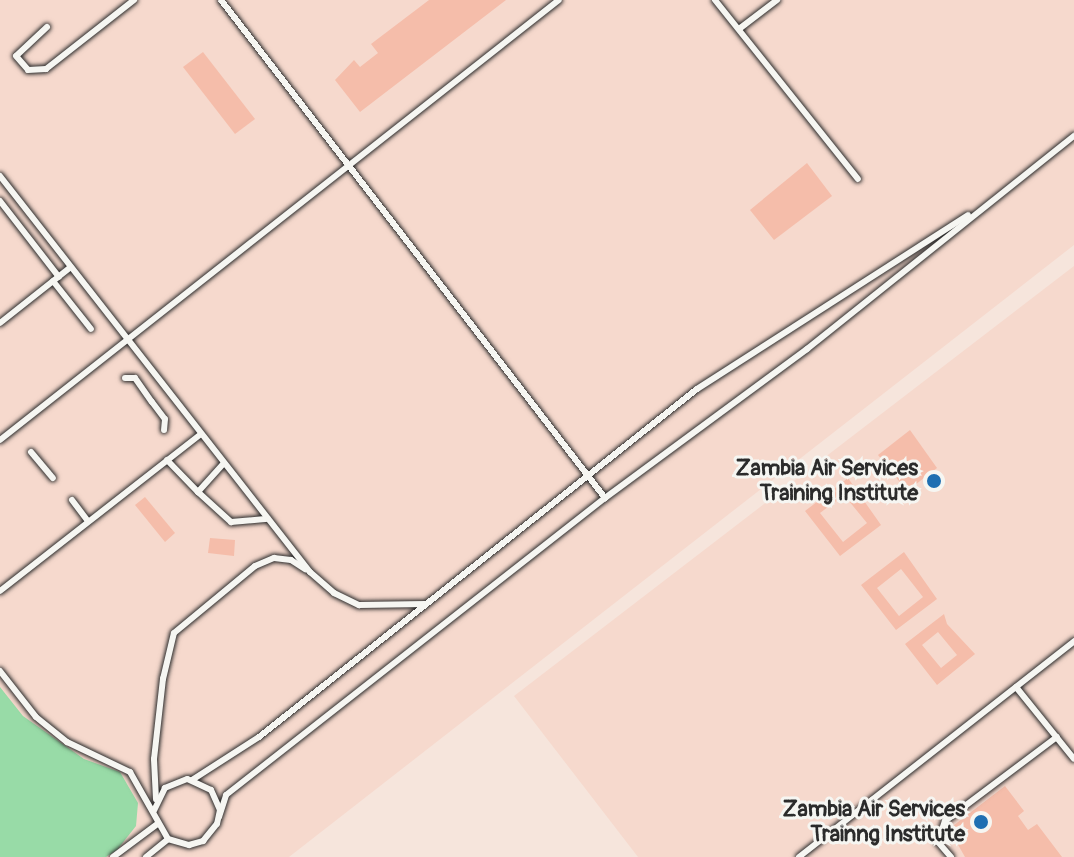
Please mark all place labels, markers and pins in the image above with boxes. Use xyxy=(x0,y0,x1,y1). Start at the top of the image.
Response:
place label: Zambia Air Services Training Institute xyxy=(735,455,918,506)
marker: Zambia Air Services Training Institute xyxy=(925,472,943,490)
place label: Zambia Air Services Trainng Institute xyxy=(782,796,965,848)
marker: Zambia Air Services Trainng Institute xyxy=(972,813,990,831)

